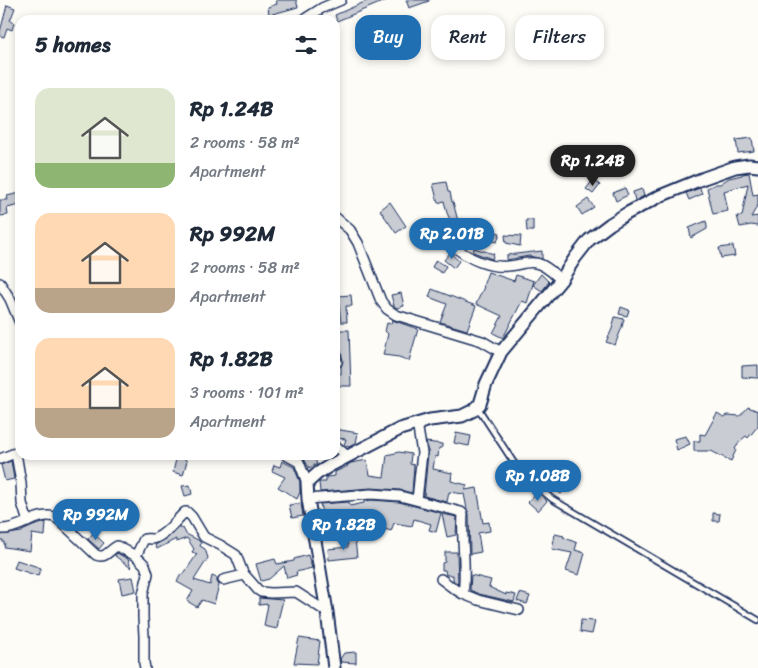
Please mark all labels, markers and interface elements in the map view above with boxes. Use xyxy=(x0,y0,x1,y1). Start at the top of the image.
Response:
chip: Buy xyxy=(355,15,421,60)
chip: Rent xyxy=(431,15,505,60)
chip: Filters xyxy=(515,15,604,60)
text: 5 homes xyxy=(35,26,111,64)
icon: filters xyxy=(292,31,320,59)
text: Rp 1.24B xyxy=(190,90,273,128)
icon: home xyxy=(75,108,135,168)
text: 2 rooms · 58 m² xyxy=(190,128,300,157)
pin: Rp 1.24B xyxy=(541,144,645,187)
text: Rp 1.24B xyxy=(561,146,625,175)
text: Apartment xyxy=(190,157,266,186)
text: Rp 992M xyxy=(190,215,275,253)
pin: Rp 2.01B xyxy=(400,218,504,260)
text: Rp 2.01B xyxy=(420,219,484,248)
icon: home xyxy=(75,233,135,293)
text: 2 rooms · 58 m² xyxy=(190,253,300,282)
text: Apartment xyxy=(190,282,266,311)
text: Rp 1.82B xyxy=(190,340,273,378)
icon: home xyxy=(75,358,135,418)
text: 3 rooms · 101 m² xyxy=(190,378,304,407)
text: Apartment xyxy=(190,407,266,436)
pin: Rp 1.08B xyxy=(486,460,590,502)
text: Rp 1.08B xyxy=(506,461,570,490)
pin: Rp 992M xyxy=(50,498,142,541)
text: Rp 992M xyxy=(64,500,128,529)
pin: Rp 1.82B xyxy=(292,508,396,551)
text: Rp 1.82B xyxy=(313,510,376,539)

